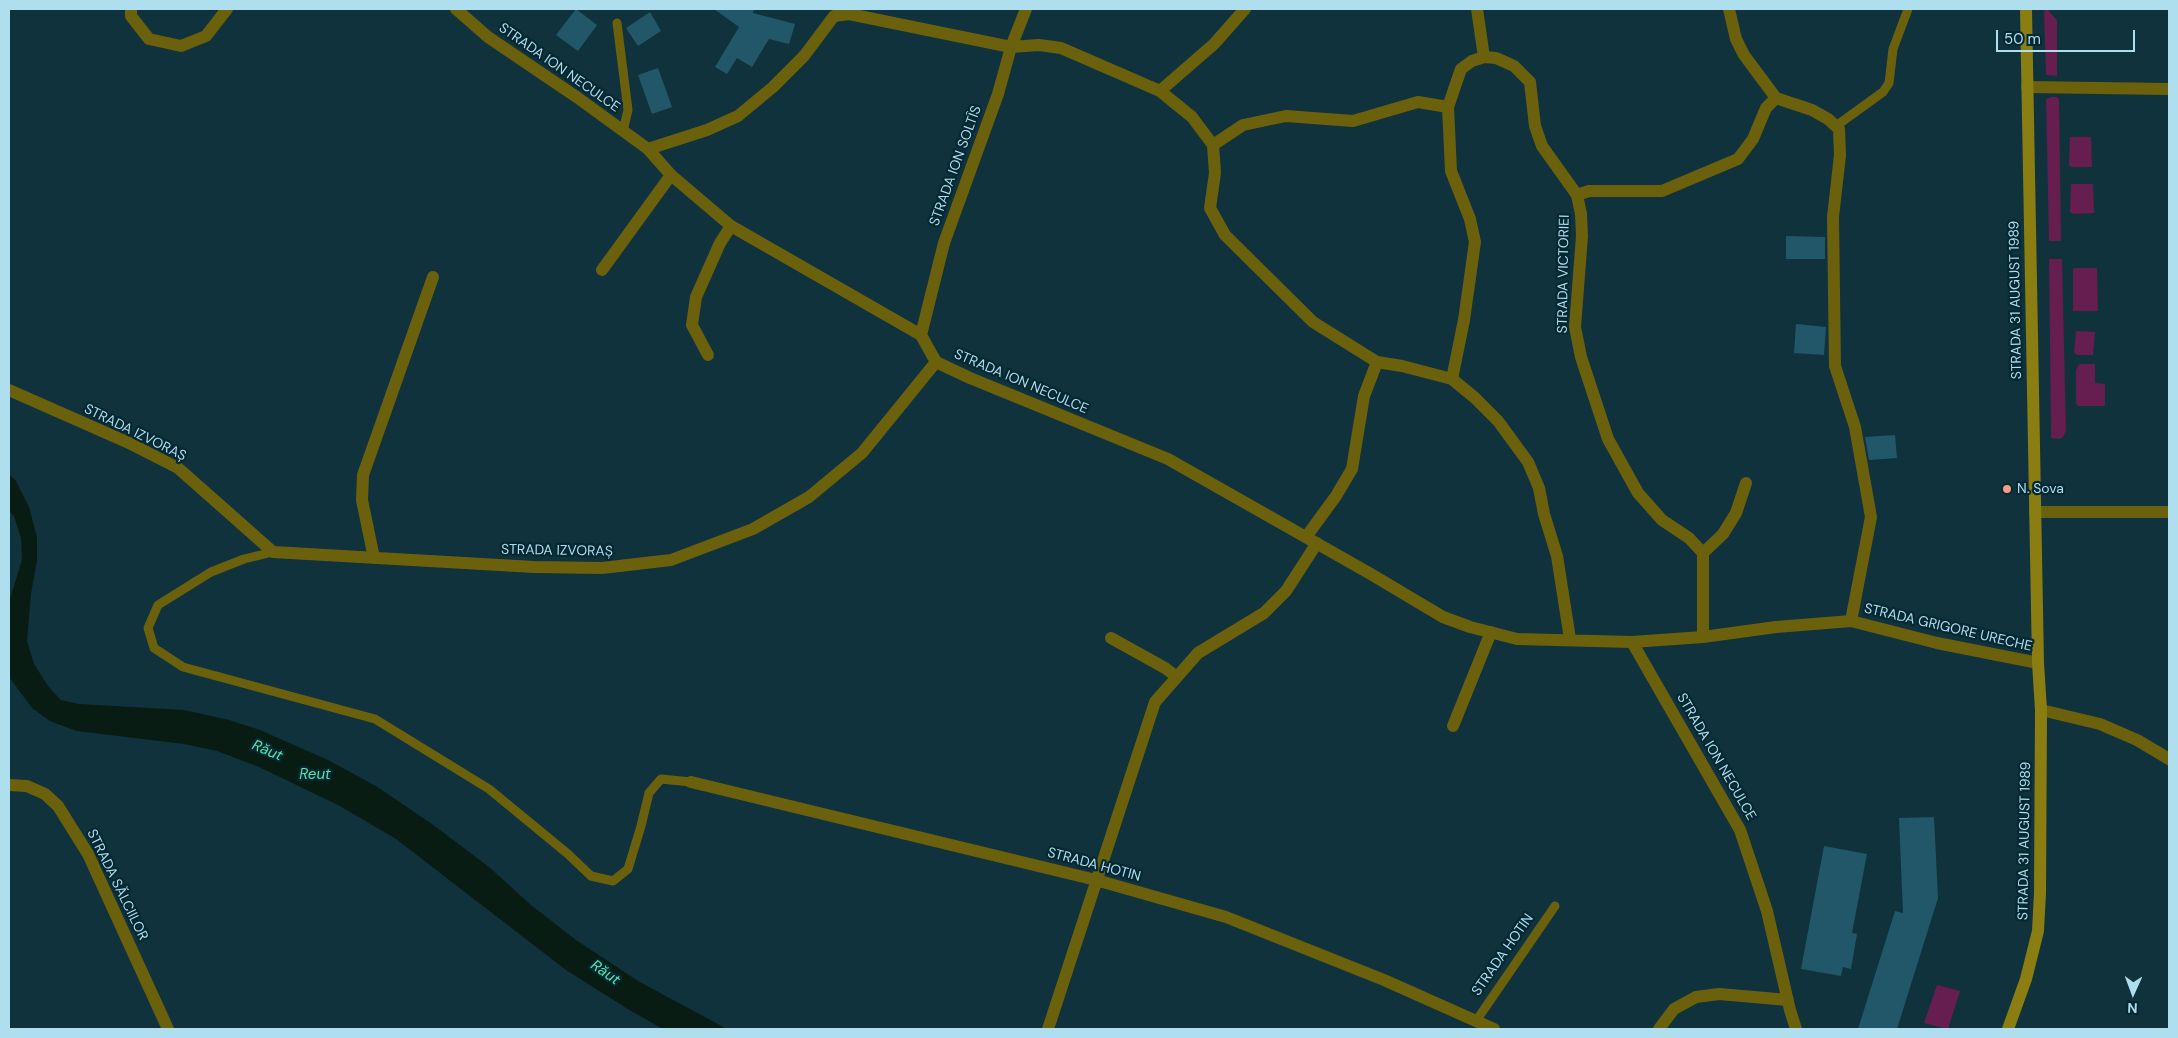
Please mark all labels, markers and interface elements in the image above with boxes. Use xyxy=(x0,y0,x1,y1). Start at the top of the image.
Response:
street label: STRADA ION NECULCE xyxy=(495,20,623,116)
scale bar xyxy=(1998,20,2137,52)
text: 50 m xyxy=(2004,29,2041,49)
street label: STRADA ION SOLTÎS xyxy=(926,104,986,228)
street label: STRADA VICTORIEI xyxy=(1555,215,1573,333)
street label: STRADA 31 AUGUST 1989 xyxy=(2006,221,2026,379)
street label: STRADA ION NECULCE xyxy=(951,346,1091,418)
street label: STRADA IZVORAȘ xyxy=(81,401,189,465)
place label: N. Sova xyxy=(2017,481,2064,497)
marker: N. Sova xyxy=(2001,483,2013,495)
street label: STRADA IZVORAȘ xyxy=(501,542,613,560)
street label: STRADA GRIGORE URECHE xyxy=(1862,600,2034,656)
street label: STRADA ION NECULCE xyxy=(1673,690,1759,824)
water label: Răut xyxy=(249,737,285,765)
street label: STRADA 31 AUGUST 1989 xyxy=(2015,762,2035,920)
water label: Reut xyxy=(299,766,331,784)
street label: STRADA SĂLCIILOR xyxy=(83,827,151,943)
street label: STRADA HOTIN xyxy=(1045,844,1143,886)
street label: STRADA HOTIN xyxy=(1469,911,1537,999)
water label: Răut xyxy=(587,957,623,989)
north arrow xyxy=(2108,968,2158,1018)
text: N xyxy=(2127,999,2138,1017)

